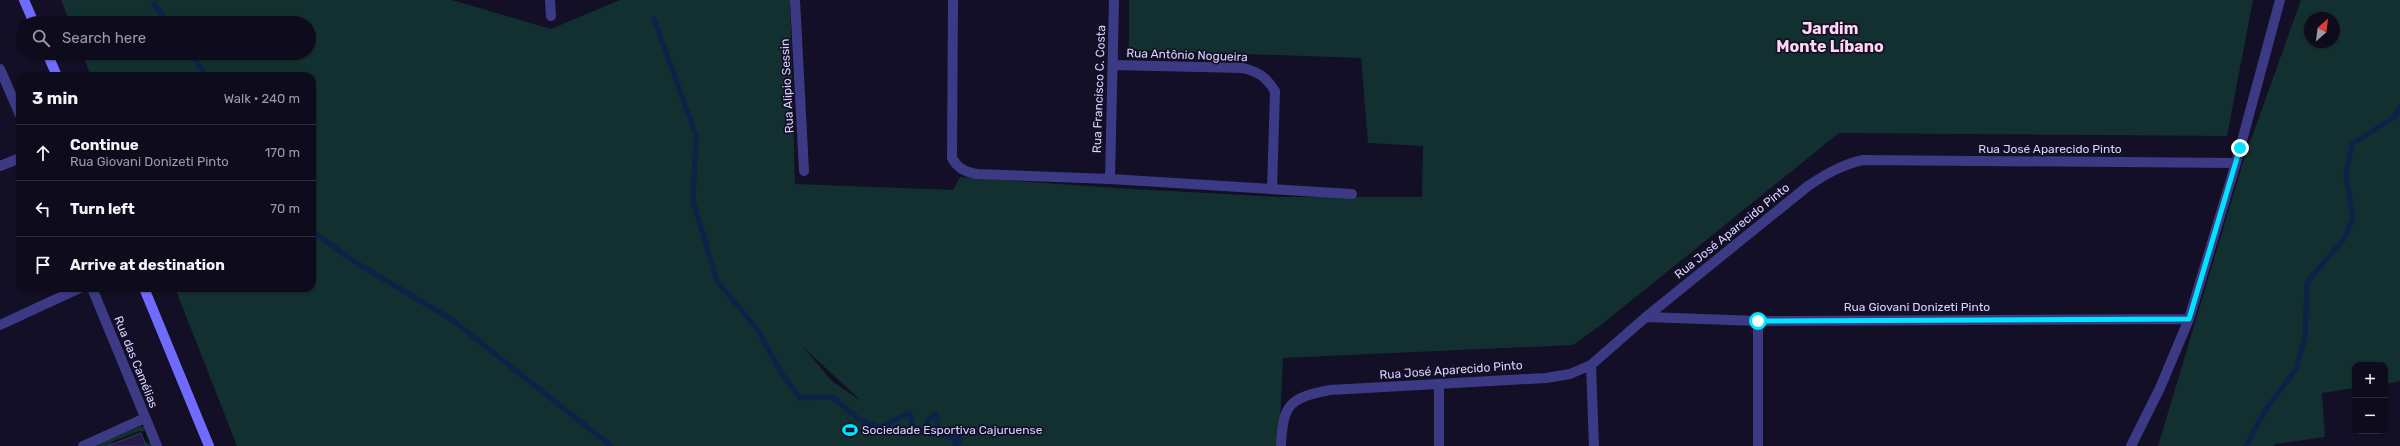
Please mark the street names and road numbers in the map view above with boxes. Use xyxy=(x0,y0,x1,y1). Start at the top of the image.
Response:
street label: Rua Francisco C. Costa xyxy=(1090,25,1108,153)
street label: Rua Alipio Sessin xyxy=(778,38,796,134)
street label: Rua Antônio Nogueira xyxy=(1126,46,1248,64)
street label: Rua José Aparecido Pinto xyxy=(1978,142,2122,156)
street label: Rua José Aparecido Pinto xyxy=(1672,180,1792,282)
street label: Rua Giovani Donizeti Pinto xyxy=(1844,300,1990,314)
street label: Rua das Camélias xyxy=(111,314,161,410)
street label: Rua José Aparecido Pinto xyxy=(1379,358,1523,382)

